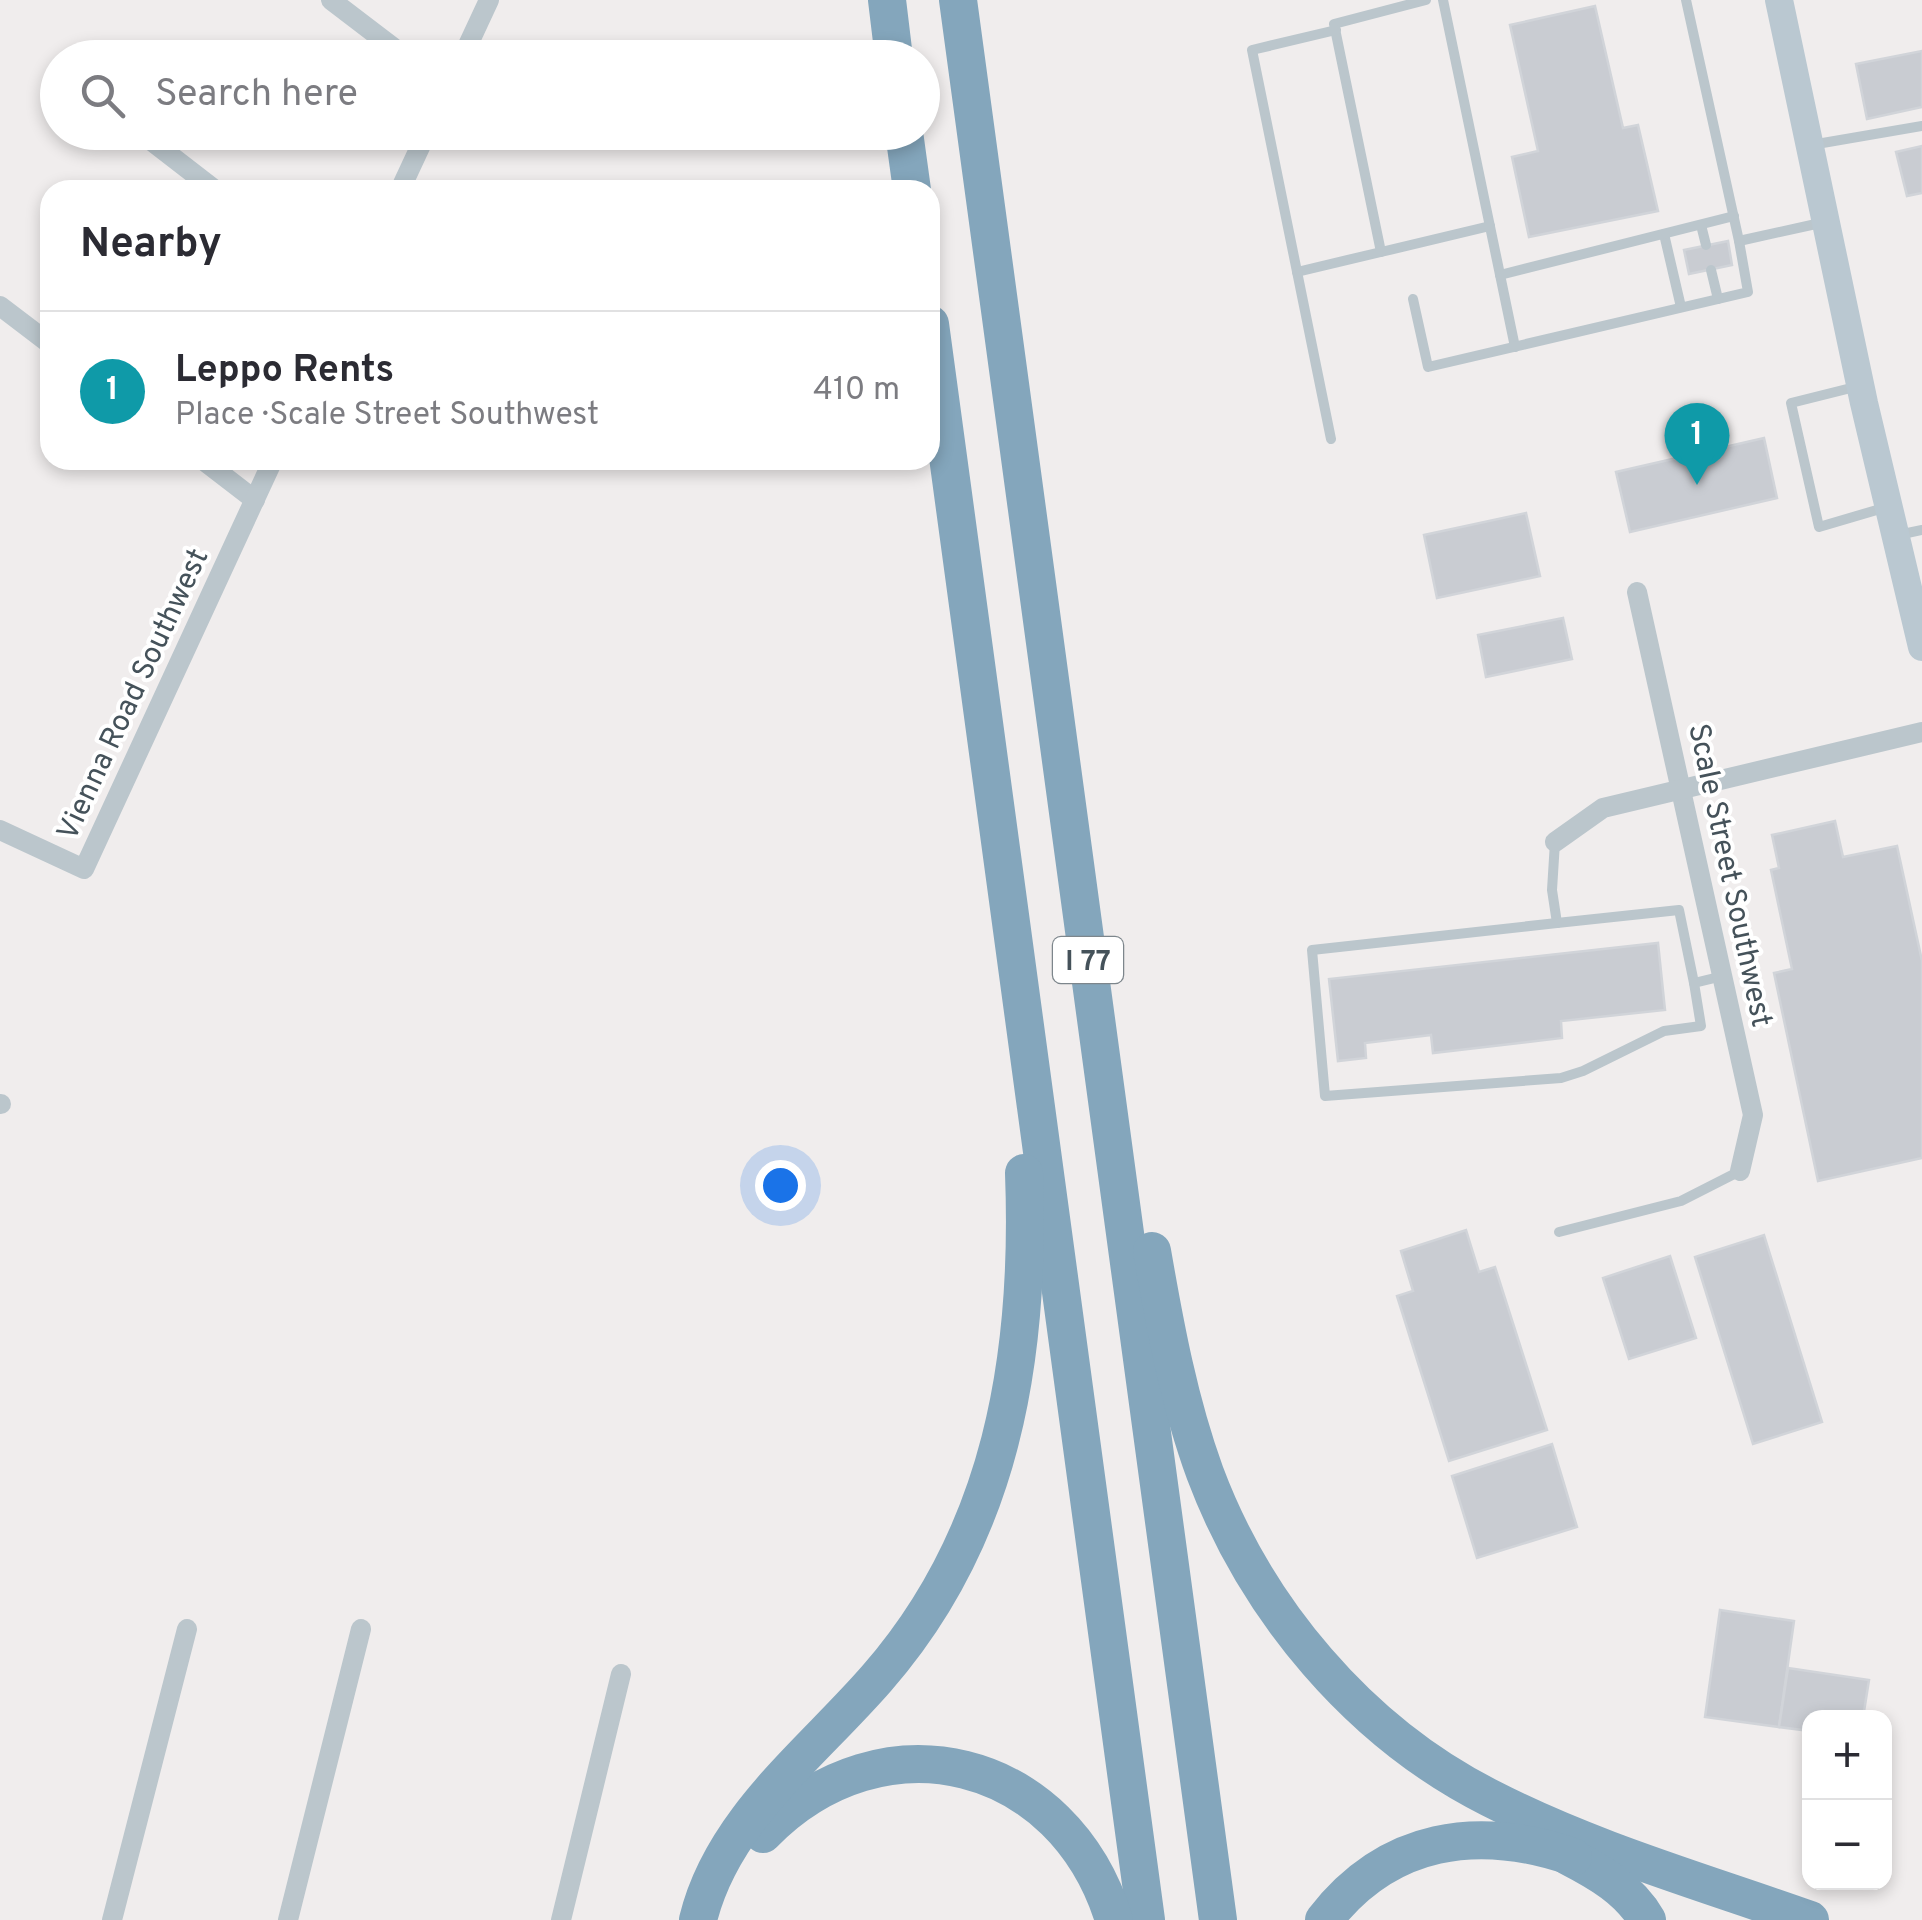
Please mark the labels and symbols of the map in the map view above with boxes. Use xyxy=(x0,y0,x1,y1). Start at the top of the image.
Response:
pin: 1 xyxy=(1664,402,1730,485)
street label: Vienna Road Southwest xyxy=(50,543,218,847)
street label: Scale Street Southwest xyxy=(1678,721,1779,1031)
road number: I 77 xyxy=(1053,937,1123,983)
your location xyxy=(755,1160,806,1211)

